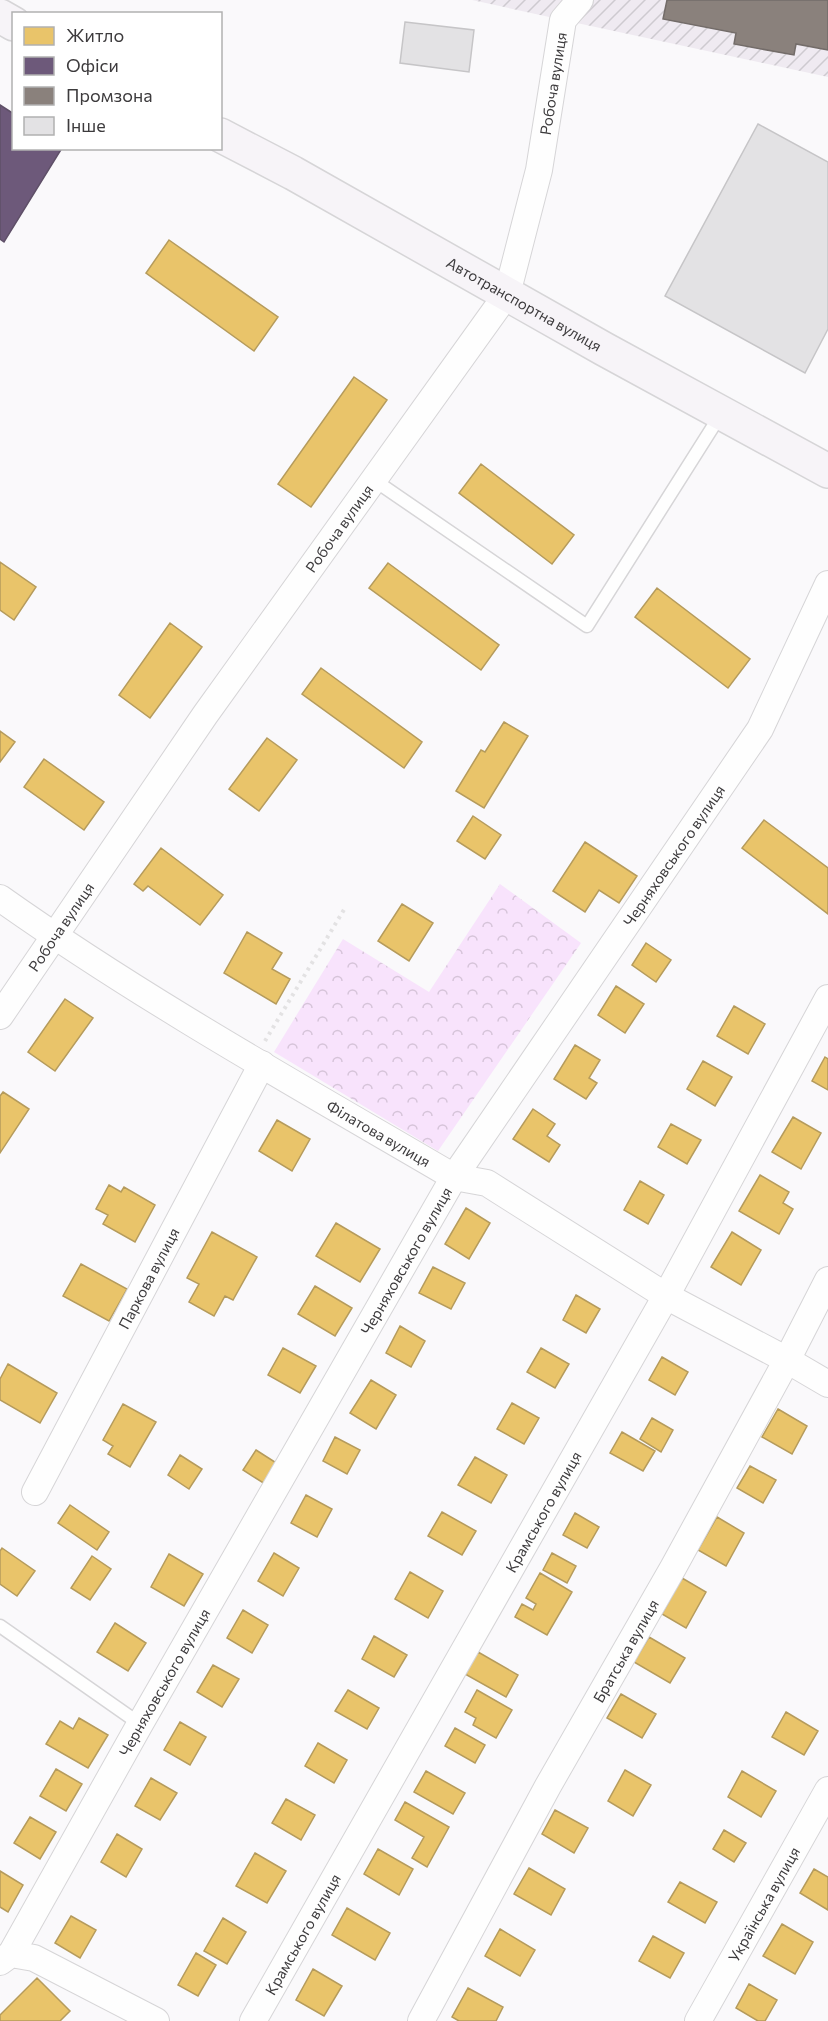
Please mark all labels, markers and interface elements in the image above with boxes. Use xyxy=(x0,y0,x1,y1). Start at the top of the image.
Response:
legend xyxy=(12,12,222,150)
text: Житло xyxy=(66,24,124,46)
street label: Робоча вулиця xyxy=(536,31,570,136)
text: Офіси xyxy=(66,54,119,76)
text: Промзона xyxy=(66,84,153,106)
text: Інше xyxy=(66,114,106,136)
street label: Автотранспортна вулиця xyxy=(444,253,605,355)
street label: Робоча вулиця xyxy=(301,481,377,576)
street label: Черняховського вулиця xyxy=(619,781,728,929)
street label: Робоча вулиця xyxy=(24,879,97,975)
street label: Філатова вулиця xyxy=(324,1096,434,1170)
street label: Черняховського вулиця xyxy=(357,1184,455,1338)
street label: Паркова вулиця xyxy=(114,1224,183,1332)
street label: Крамського вулиця xyxy=(501,1448,585,1576)
street label: Братська вулиця xyxy=(589,1596,662,1705)
street label: Черняховського вулиця xyxy=(115,1605,213,1759)
street label: Українська вулиця xyxy=(724,1844,803,1965)
street label: Крамського вулиця xyxy=(261,1870,344,1998)

